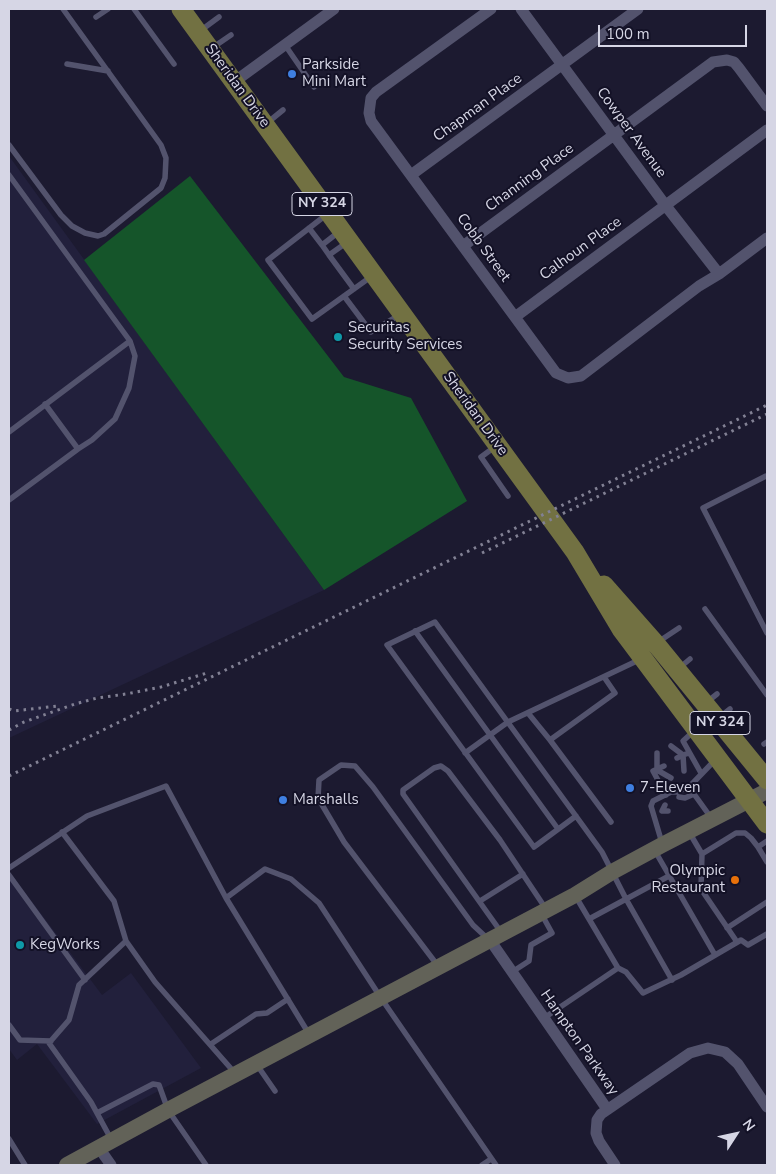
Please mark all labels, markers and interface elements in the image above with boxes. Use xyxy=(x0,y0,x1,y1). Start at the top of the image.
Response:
scale bar xyxy=(601,15,750,47)
text: 100 m xyxy=(606,24,650,44)
street label: Sheridan Drive xyxy=(201,41,273,131)
place label: Parkside Mini Mart xyxy=(302,56,366,91)
marker: Parkside Mini Mart xyxy=(286,68,298,80)
street label: Chapman Place xyxy=(430,70,526,146)
street label: Cowper Avenue xyxy=(592,84,670,182)
street label: Channing Place xyxy=(482,140,578,216)
road number: NY 324 xyxy=(292,192,352,215)
street label: Cobb Street xyxy=(452,210,514,286)
street label: Calhoun Place xyxy=(537,213,625,285)
place label: Securitas Security Services xyxy=(348,319,463,354)
marker: Securitas Security Services xyxy=(332,331,344,343)
street label: Sheridan Drive xyxy=(439,369,511,459)
road number: NY 324 xyxy=(690,711,750,734)
place label: 7-Eleven xyxy=(640,779,700,797)
marker: 7-Eleven xyxy=(624,782,636,794)
place label: Marshalls xyxy=(293,791,359,809)
marker: Marshalls xyxy=(277,794,289,806)
place label: Olympic Restaurant xyxy=(651,862,725,897)
marker: Olympic Restaurant xyxy=(729,874,741,886)
place label: KegWorks xyxy=(30,936,100,954)
marker: KegWorks xyxy=(14,939,26,951)
street label: Hampton Parkway xyxy=(536,987,622,1099)
north arrow xyxy=(711,1109,761,1159)
text: N xyxy=(738,1115,759,1135)

